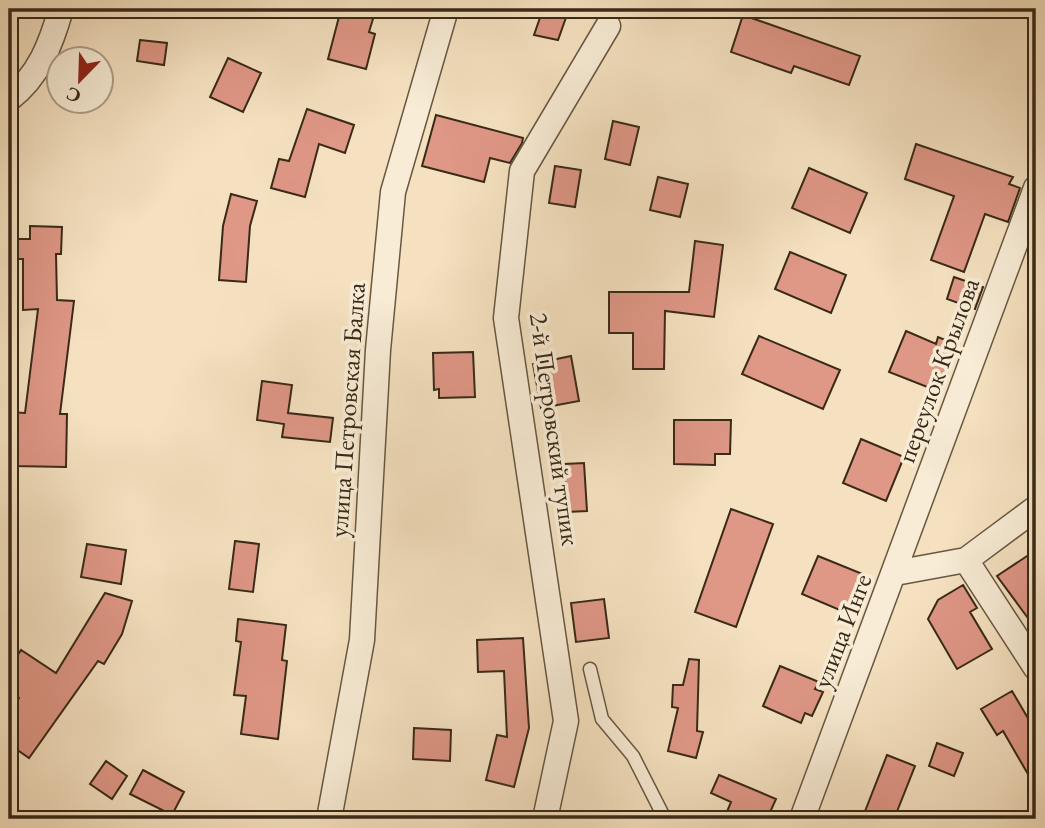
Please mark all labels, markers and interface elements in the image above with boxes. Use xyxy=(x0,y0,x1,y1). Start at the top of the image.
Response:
north arrow xyxy=(46,46,116,116)
text: С xyxy=(62,81,85,109)
street label: переулок Крылова xyxy=(889,272,987,467)
street label: улица Петровская Балка xyxy=(321,281,373,539)
street label: 2-й Петровский тупик xyxy=(522,310,588,548)
street label: улица Инге xyxy=(805,569,879,693)

